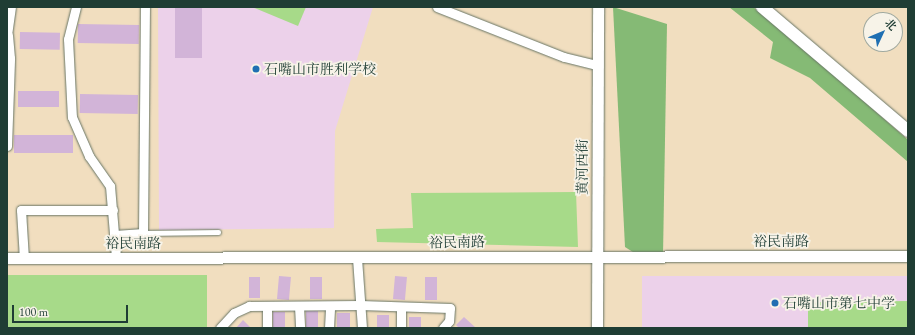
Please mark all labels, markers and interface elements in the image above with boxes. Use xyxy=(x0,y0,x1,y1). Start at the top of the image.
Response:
north arrow xyxy=(863,12,903,52)
text: 北 xyxy=(882,16,900,33)
place label: 石嘴山市胜利学校 xyxy=(264,61,376,77)
marker: 石嘴山市胜利学校 xyxy=(251,64,261,74)
street label: 黄河西街 xyxy=(574,139,590,195)
street label: 裕民南路 xyxy=(429,233,485,251)
street label: 裕民南路 xyxy=(753,233,809,249)
street label: 裕民南路 xyxy=(105,235,161,251)
place label: 石嘴山市第七中学 xyxy=(783,295,895,311)
scale bar xyxy=(14,297,130,323)
marker: 石嘴山市第七中学 xyxy=(770,298,780,308)
text: 100 m xyxy=(19,304,48,320)

